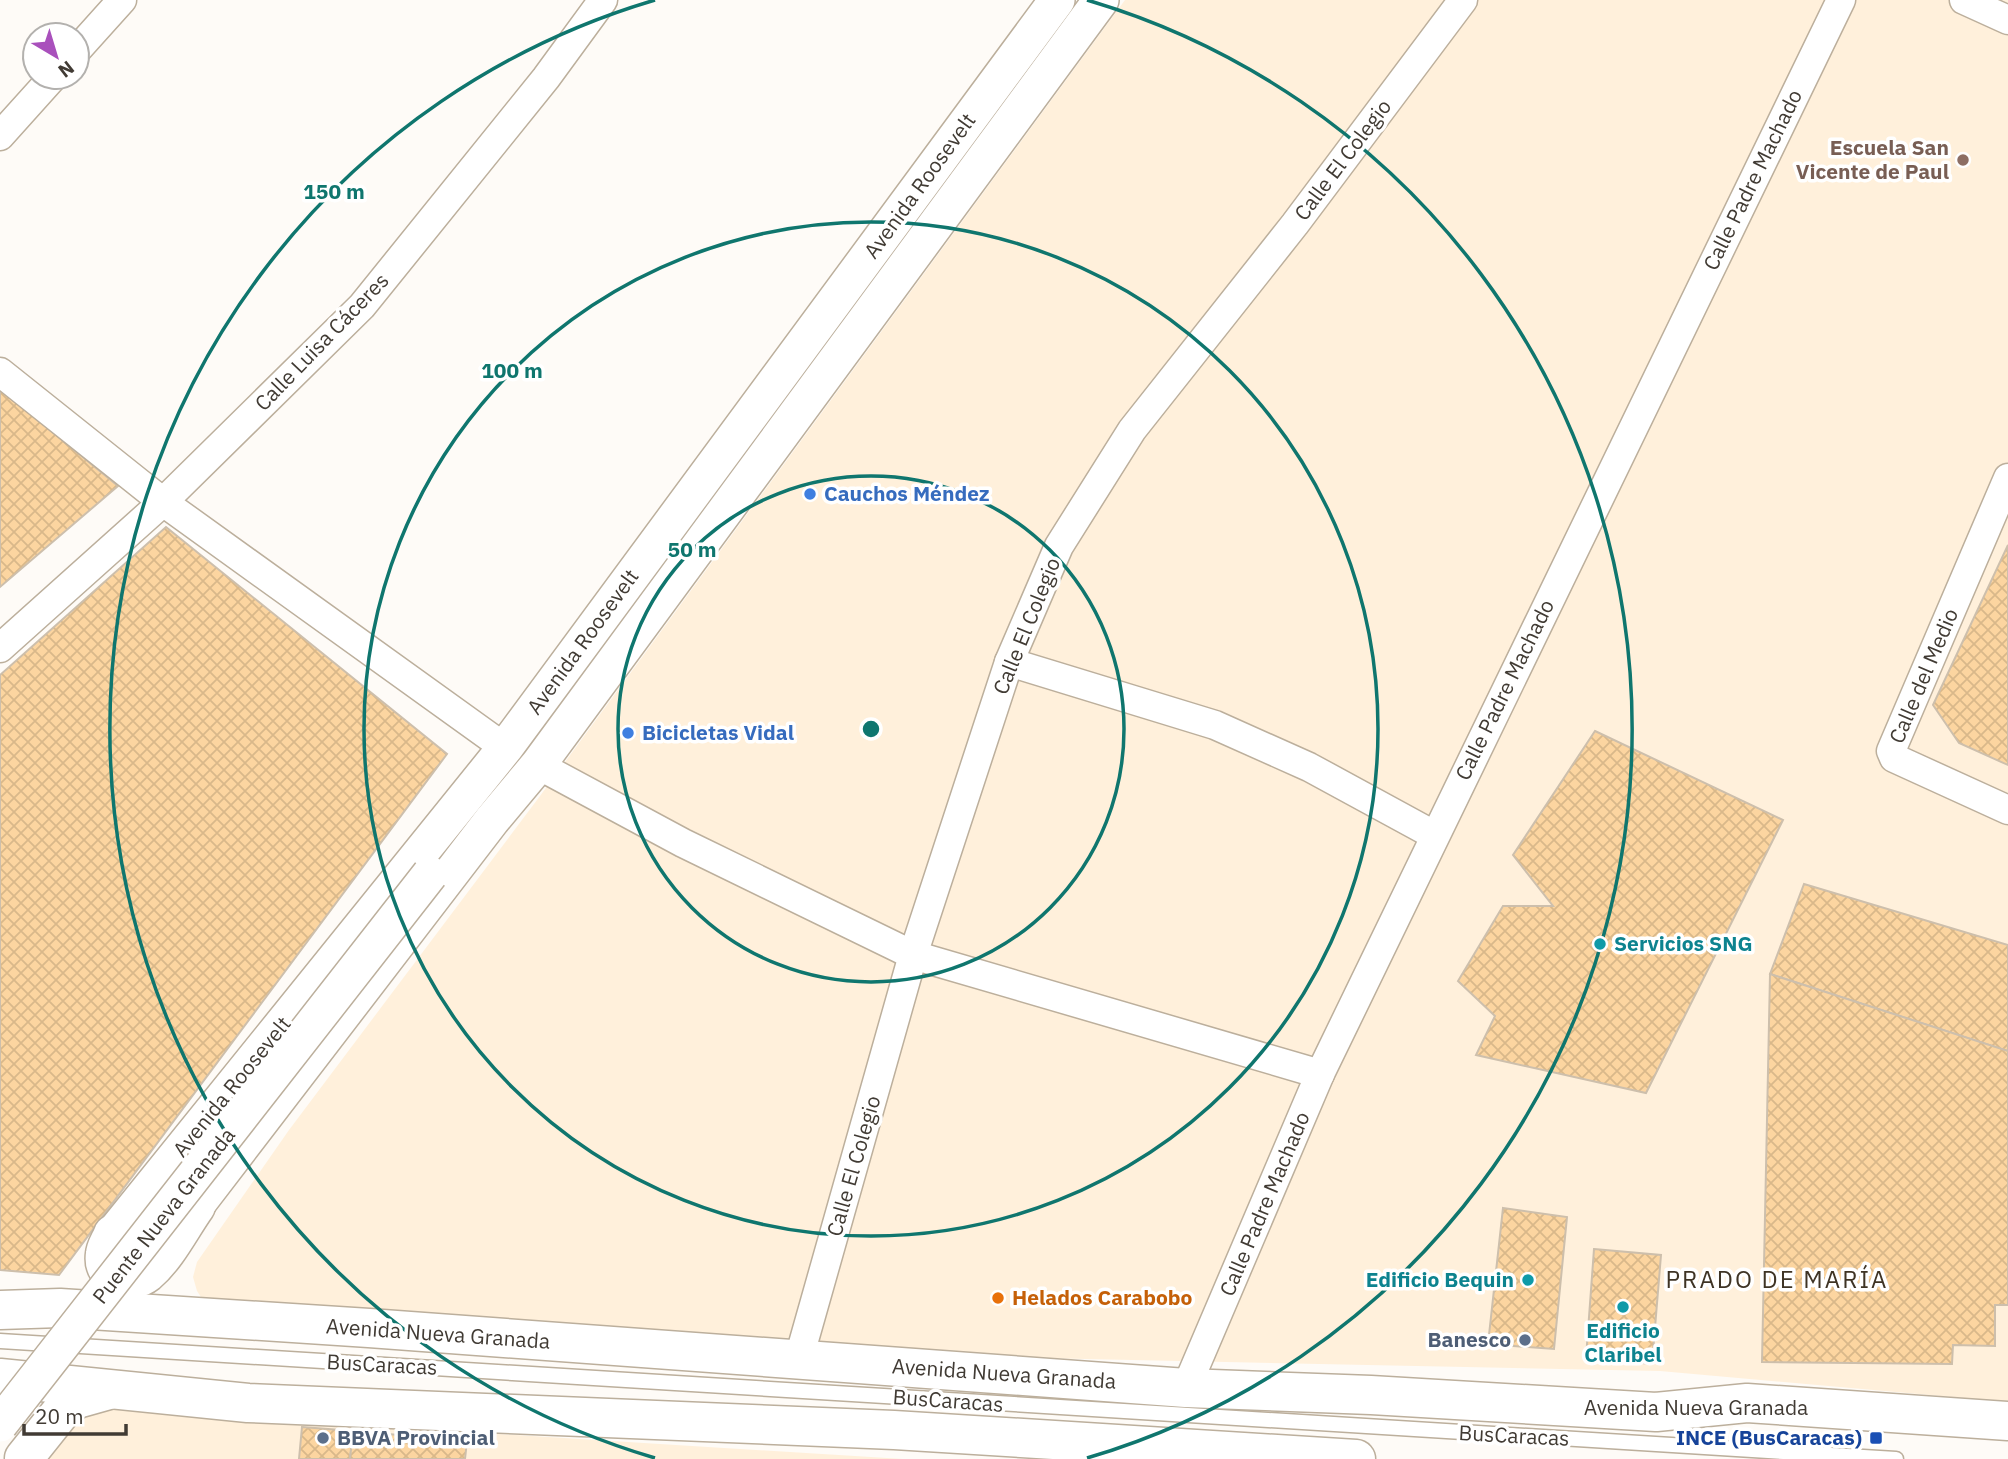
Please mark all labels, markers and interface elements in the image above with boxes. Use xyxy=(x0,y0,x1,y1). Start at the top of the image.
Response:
north arrow xyxy=(21,21,91,91)
text: N xyxy=(54,56,79,83)
street label: Calle Padre Machado xyxy=(1696,84,1808,275)
street label: Calle El Colegio xyxy=(1287,93,1397,226)
street label: Avenida Roosevelt xyxy=(857,107,981,264)
place label: Escuela San Vicente de Paul xyxy=(1796,133,1949,185)
marker: Escuela San Vicente de Paul xyxy=(1955,152,1971,168)
text: 150 m xyxy=(303,177,365,205)
street label: Calle Luisa Cáceres xyxy=(248,266,394,416)
text: 100 m xyxy=(481,356,543,384)
place label: Cauchos Méndez xyxy=(824,479,990,507)
marker: Cauchos Méndez xyxy=(802,486,818,502)
text: 50 m xyxy=(668,535,716,563)
street label: Calle El Colegio xyxy=(986,553,1066,698)
street label: Avenida Roosevelt xyxy=(520,563,644,720)
street label: Calle Padre Machado xyxy=(1448,594,1560,785)
street label: Calle del Medio xyxy=(1882,604,1964,747)
centre of rings xyxy=(859,717,883,741)
place label: Bicicletas Vidal xyxy=(642,718,794,746)
marker: Bicicletas Vidal xyxy=(620,725,636,741)
place label: Servicios SNG xyxy=(1614,929,1753,957)
marker: Servicios SNG xyxy=(1592,936,1608,952)
street label: Avenida Roosevelt xyxy=(166,1010,297,1162)
street label: Calle El Colegio xyxy=(820,1092,886,1239)
street label: Calle Padre Machado xyxy=(1213,1107,1316,1300)
street label: Puente Nueva Granada xyxy=(86,1122,241,1309)
district label: PRADO DE MARÍA xyxy=(1665,1263,1889,1295)
place label: Edificio Bequin xyxy=(1366,1265,1514,1293)
marker: Edificio Bequin xyxy=(1520,1272,1536,1288)
place label: Helados Carabobo xyxy=(1012,1283,1193,1311)
marker: Helados Carabobo xyxy=(990,1290,1006,1306)
marker: Edificio Claribel xyxy=(1615,1299,1631,1315)
street label: Avenida Nueva Granada xyxy=(325,1311,551,1355)
place label: Edificio Claribel xyxy=(1584,1316,1662,1368)
place label: Banesco xyxy=(1428,1325,1511,1353)
marker: Banesco xyxy=(1517,1332,1533,1348)
street label: BusCaracas xyxy=(326,1347,438,1381)
street label: Avenida Nueva Granada xyxy=(891,1351,1117,1395)
street label: BusCaracas xyxy=(892,1382,1004,1418)
scale bar xyxy=(24,1392,126,1436)
street label: Avenida Nueva Granada xyxy=(1584,1393,1808,1421)
text: 20 m xyxy=(35,1402,84,1430)
street label: BusCaracas xyxy=(1458,1418,1570,1452)
place label: BBVA Provincial xyxy=(337,1423,495,1451)
place label: INCE (BusCaracas) xyxy=(1676,1423,1862,1451)
marker: BBVA Provincial xyxy=(315,1430,331,1446)
marker: INCE (BusCaracas) xyxy=(1868,1430,1884,1446)

